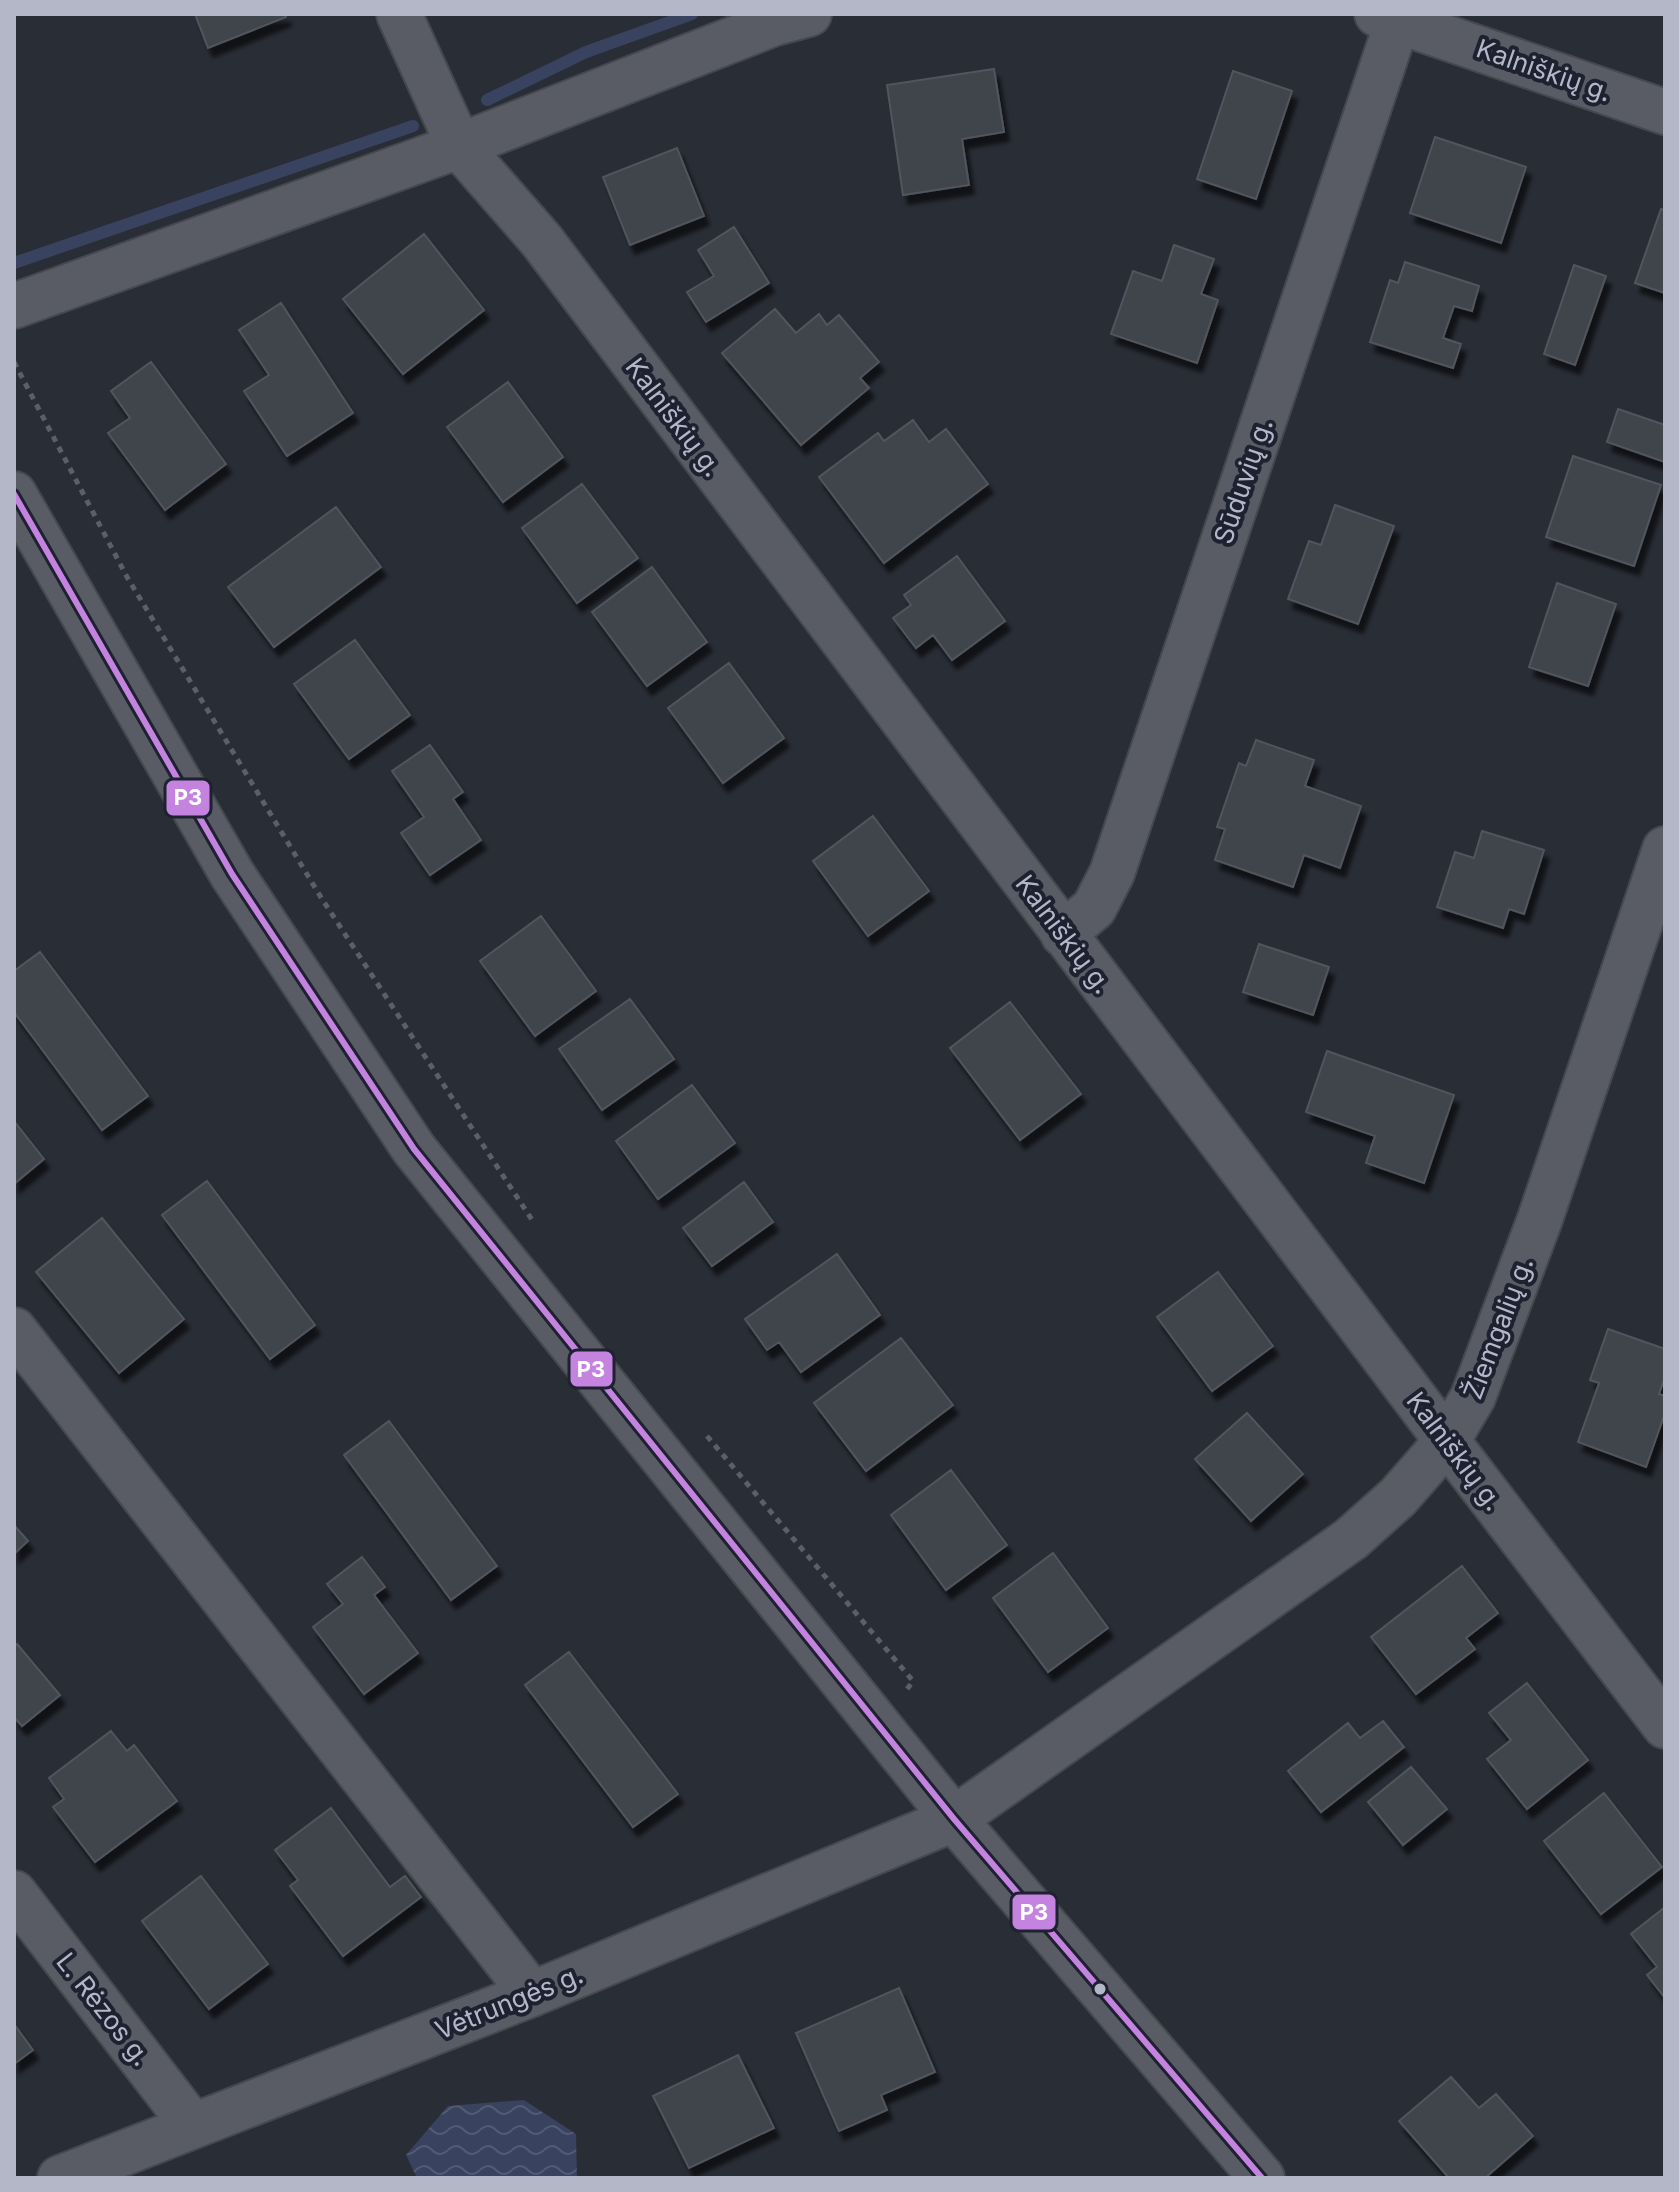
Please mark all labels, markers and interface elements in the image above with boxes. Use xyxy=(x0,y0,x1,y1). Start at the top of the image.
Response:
street label: Kalniškių g. xyxy=(1473,32,1615,108)
street label: Kalniškių g. xyxy=(619,352,729,482)
street label: Sūduvių g. xyxy=(1207,414,1279,548)
line badge: P3 xyxy=(165,779,211,817)
text: P3 xyxy=(174,784,202,810)
street label: Kalniškių g. xyxy=(1009,869,1119,999)
street label: Žiemgalių g. xyxy=(1457,1252,1539,1404)
line badge: P3 xyxy=(569,1350,614,1388)
text: P3 xyxy=(577,1356,605,1382)
street label: Kalniškių g. xyxy=(1400,1386,1510,1516)
line badge: P3 xyxy=(1011,1893,1057,1931)
text: P3 xyxy=(1020,1899,1048,1925)
street label: L. Rėzos g. xyxy=(50,1946,158,2072)
street label: Vėtrungės g. xyxy=(431,1958,587,2046)
unlabelled marker xyxy=(1092,1981,1108,1997)

